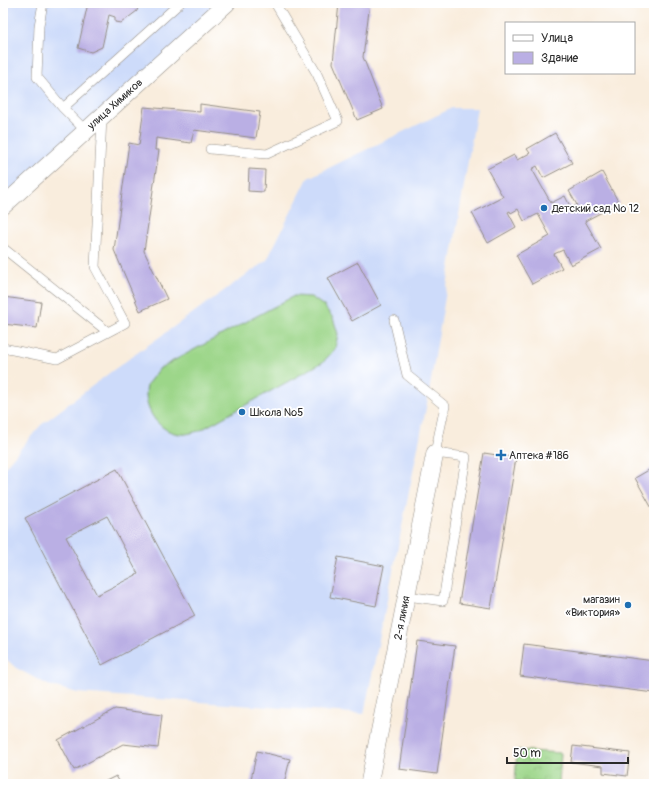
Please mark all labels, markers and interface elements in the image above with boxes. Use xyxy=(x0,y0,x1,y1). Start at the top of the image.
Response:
legend xyxy=(505,22,635,74)
text: Улица xyxy=(541,31,573,46)
text: Здание xyxy=(541,51,578,66)
street label: улица Химиков xyxy=(84,76,145,133)
place label: Детский сад № 12 xyxy=(551,202,639,215)
marker: Детский сад № 12 xyxy=(539,203,549,213)
place label: Школа №5 xyxy=(250,406,303,419)
marker: Школа №5 xyxy=(237,407,247,417)
place label: Аптека #186 xyxy=(509,449,569,462)
marker: Аптека #186 xyxy=(496,450,506,460)
place label: магазин «Виктория» xyxy=(565,593,620,619)
street label: 2-я линия xyxy=(391,595,413,641)
marker: магазин «Виктория» xyxy=(623,600,633,610)
scale bar xyxy=(507,739,628,765)
text: 50 m xyxy=(513,746,541,761)

